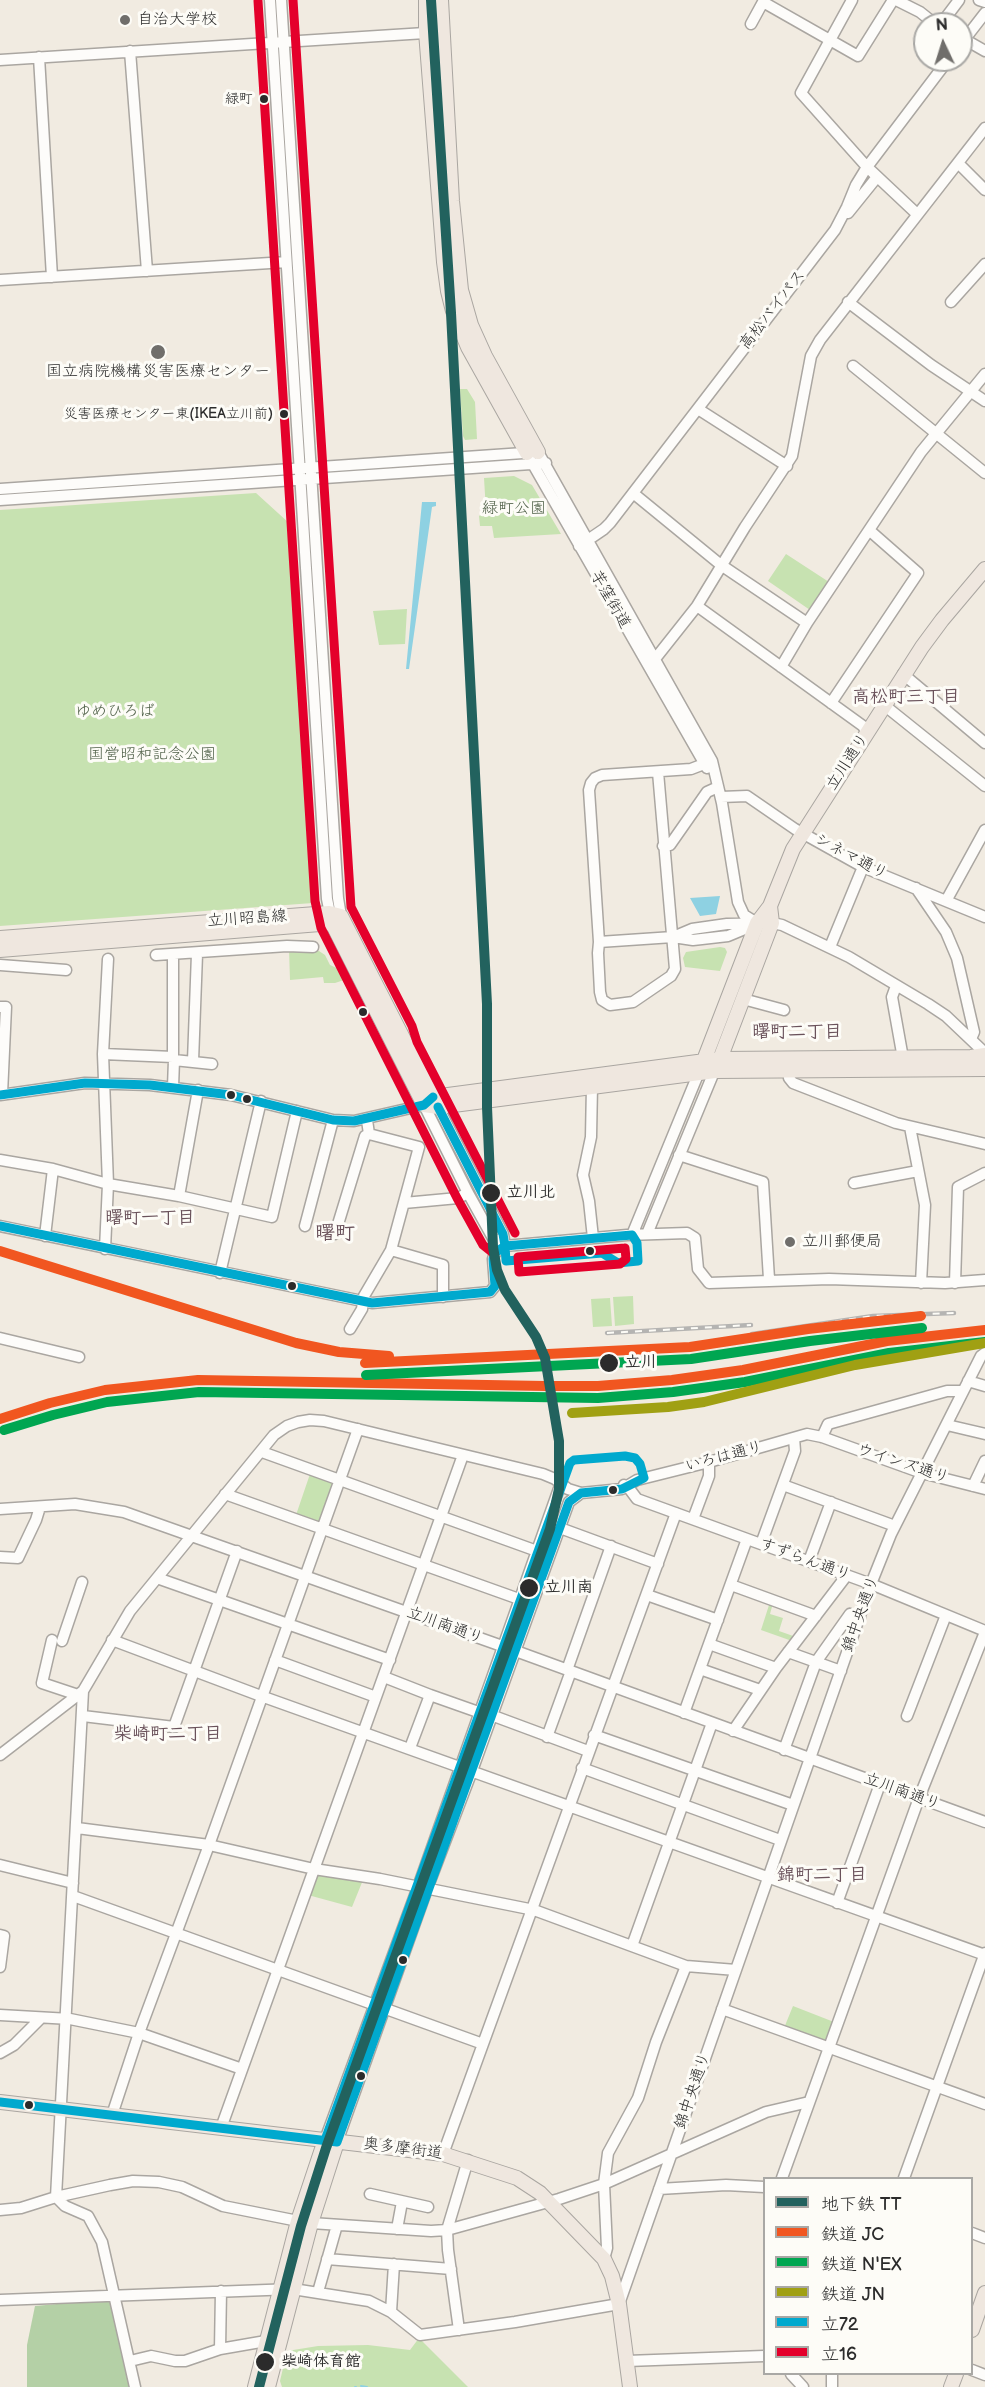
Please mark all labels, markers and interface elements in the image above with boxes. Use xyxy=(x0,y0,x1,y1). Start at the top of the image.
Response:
place label: 自治大学校 xyxy=(137,10,217,30)
north arrow xyxy=(913,12,973,72)
marker: 自治大学校 xyxy=(118,13,132,27)
text: N xyxy=(935,16,949,35)
place label: 緑町 xyxy=(225,91,253,107)
marker: 緑町 xyxy=(258,93,270,105)
street label: 高松バイパス xyxy=(736,266,810,354)
marker: 国立病院機構災害医療センター xyxy=(149,343,167,361)
place label: 国立病院機構災害医療センター xyxy=(46,362,270,382)
place label: 災害医療センター東(IKEA立川前) xyxy=(64,406,273,422)
marker: 災害医療センター東(IKEA立川前) xyxy=(278,408,290,420)
park label: 緑町公園 xyxy=(482,499,546,519)
street label: 芋窪街道 xyxy=(586,567,634,633)
district label: 高松町三丁目 xyxy=(852,686,960,708)
park label: ゆめひろば xyxy=(75,702,155,722)
street label: 立川通り xyxy=(823,730,873,794)
park label: 国営昭和記念公園 xyxy=(88,745,216,765)
street label: シネマ通り xyxy=(811,830,891,884)
street label: 立川昭島線 xyxy=(206,907,288,931)
unlabelled marker xyxy=(357,1006,369,1018)
district label: 曙町二丁目 xyxy=(752,1021,842,1043)
unlabelled marker xyxy=(225,1089,237,1101)
unlabelled marker xyxy=(241,1093,253,1105)
marker: 立川北 xyxy=(480,1182,502,1204)
place label: 立川北 xyxy=(507,1183,555,1203)
district label: 曙町一丁目 xyxy=(105,1207,195,1229)
district label: 曙町 xyxy=(315,1222,355,1246)
place label: 立川郵便局 xyxy=(802,1232,882,1252)
marker: 立川郵便局 xyxy=(783,1235,797,1249)
unlabelled marker xyxy=(584,1245,596,1257)
unlabelled marker xyxy=(286,1280,298,1292)
marker: 立川 xyxy=(598,1352,620,1374)
place label: 立川 xyxy=(625,1353,657,1373)
street label: いろは通り xyxy=(683,1437,765,1477)
street label: ウインズ通り xyxy=(854,1440,952,1488)
unlabelled marker xyxy=(607,1484,619,1496)
street label: すずらん通り xyxy=(757,1535,853,1585)
street label: 錦中央通り xyxy=(838,1573,884,1655)
marker: 立川南 xyxy=(518,1577,540,1599)
place label: 立川南 xyxy=(545,1578,593,1598)
street label: 立川南通り xyxy=(404,1603,486,1649)
district label: 柴崎町二丁目 xyxy=(114,1723,222,1745)
street label: 立川南通り xyxy=(861,1769,943,1815)
district label: 錦町二丁目 xyxy=(777,1864,867,1886)
unlabelled marker xyxy=(397,1954,409,1966)
street label: 錦中央通り xyxy=(671,2050,715,2132)
unlabelled marker xyxy=(355,2070,367,2082)
unlabelled marker xyxy=(23,2099,35,2111)
street label: 奥多摩街道 xyxy=(362,2135,444,2163)
legend xyxy=(763,2177,973,2375)
text: 地下鉄 TT xyxy=(821,2194,902,2215)
text: 鉄道 JC xyxy=(821,2224,884,2245)
text: 鉄道 N'EX xyxy=(821,2254,901,2275)
text: 鉄道 JN xyxy=(821,2284,885,2305)
text: 立72 xyxy=(821,2314,858,2335)
text: 立16 xyxy=(821,2344,857,2365)
marker: 柴崎体育館 xyxy=(254,2351,276,2373)
place label: 柴崎体育館 xyxy=(281,2352,361,2372)

